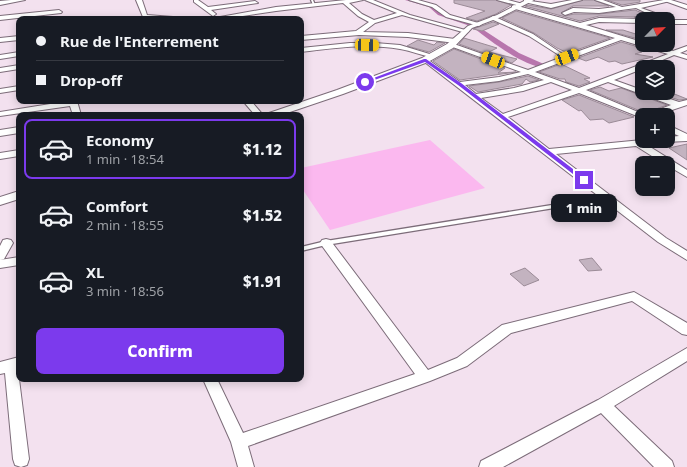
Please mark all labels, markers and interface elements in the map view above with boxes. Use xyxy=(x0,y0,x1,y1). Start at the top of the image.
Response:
north arrow xyxy=(635,12,675,52)
map controls xyxy=(635,12,675,196)
text: Rue de l'Enterrement xyxy=(60,31,219,51)
car xyxy=(355,39,379,51)
car xyxy=(554,47,580,67)
car xyxy=(480,50,506,70)
button: layers xyxy=(635,60,675,100)
text: Drop-off xyxy=(60,70,122,90)
route start xyxy=(356,73,374,91)
button: + xyxy=(635,108,675,148)
text: Economy xyxy=(86,130,154,150)
icon: car xyxy=(38,131,74,167)
text: $1.12 xyxy=(243,139,282,159)
text: 1 min · 18:54 xyxy=(86,150,164,168)
button: − xyxy=(635,156,675,196)
route end xyxy=(575,171,593,189)
callout: 1 min xyxy=(551,194,617,222)
text: Comfort xyxy=(86,196,148,216)
icon: car xyxy=(38,197,74,233)
text: 1 min xyxy=(566,199,602,217)
text: $1.52 xyxy=(243,205,282,225)
text: 2 min · 18:55 xyxy=(86,216,164,234)
text: XL xyxy=(86,262,104,282)
icon: car xyxy=(38,263,74,299)
text: $1.91 xyxy=(243,271,282,291)
text: 3 min · 18:56 xyxy=(86,282,164,300)
button: Confirm xyxy=(36,328,284,374)

